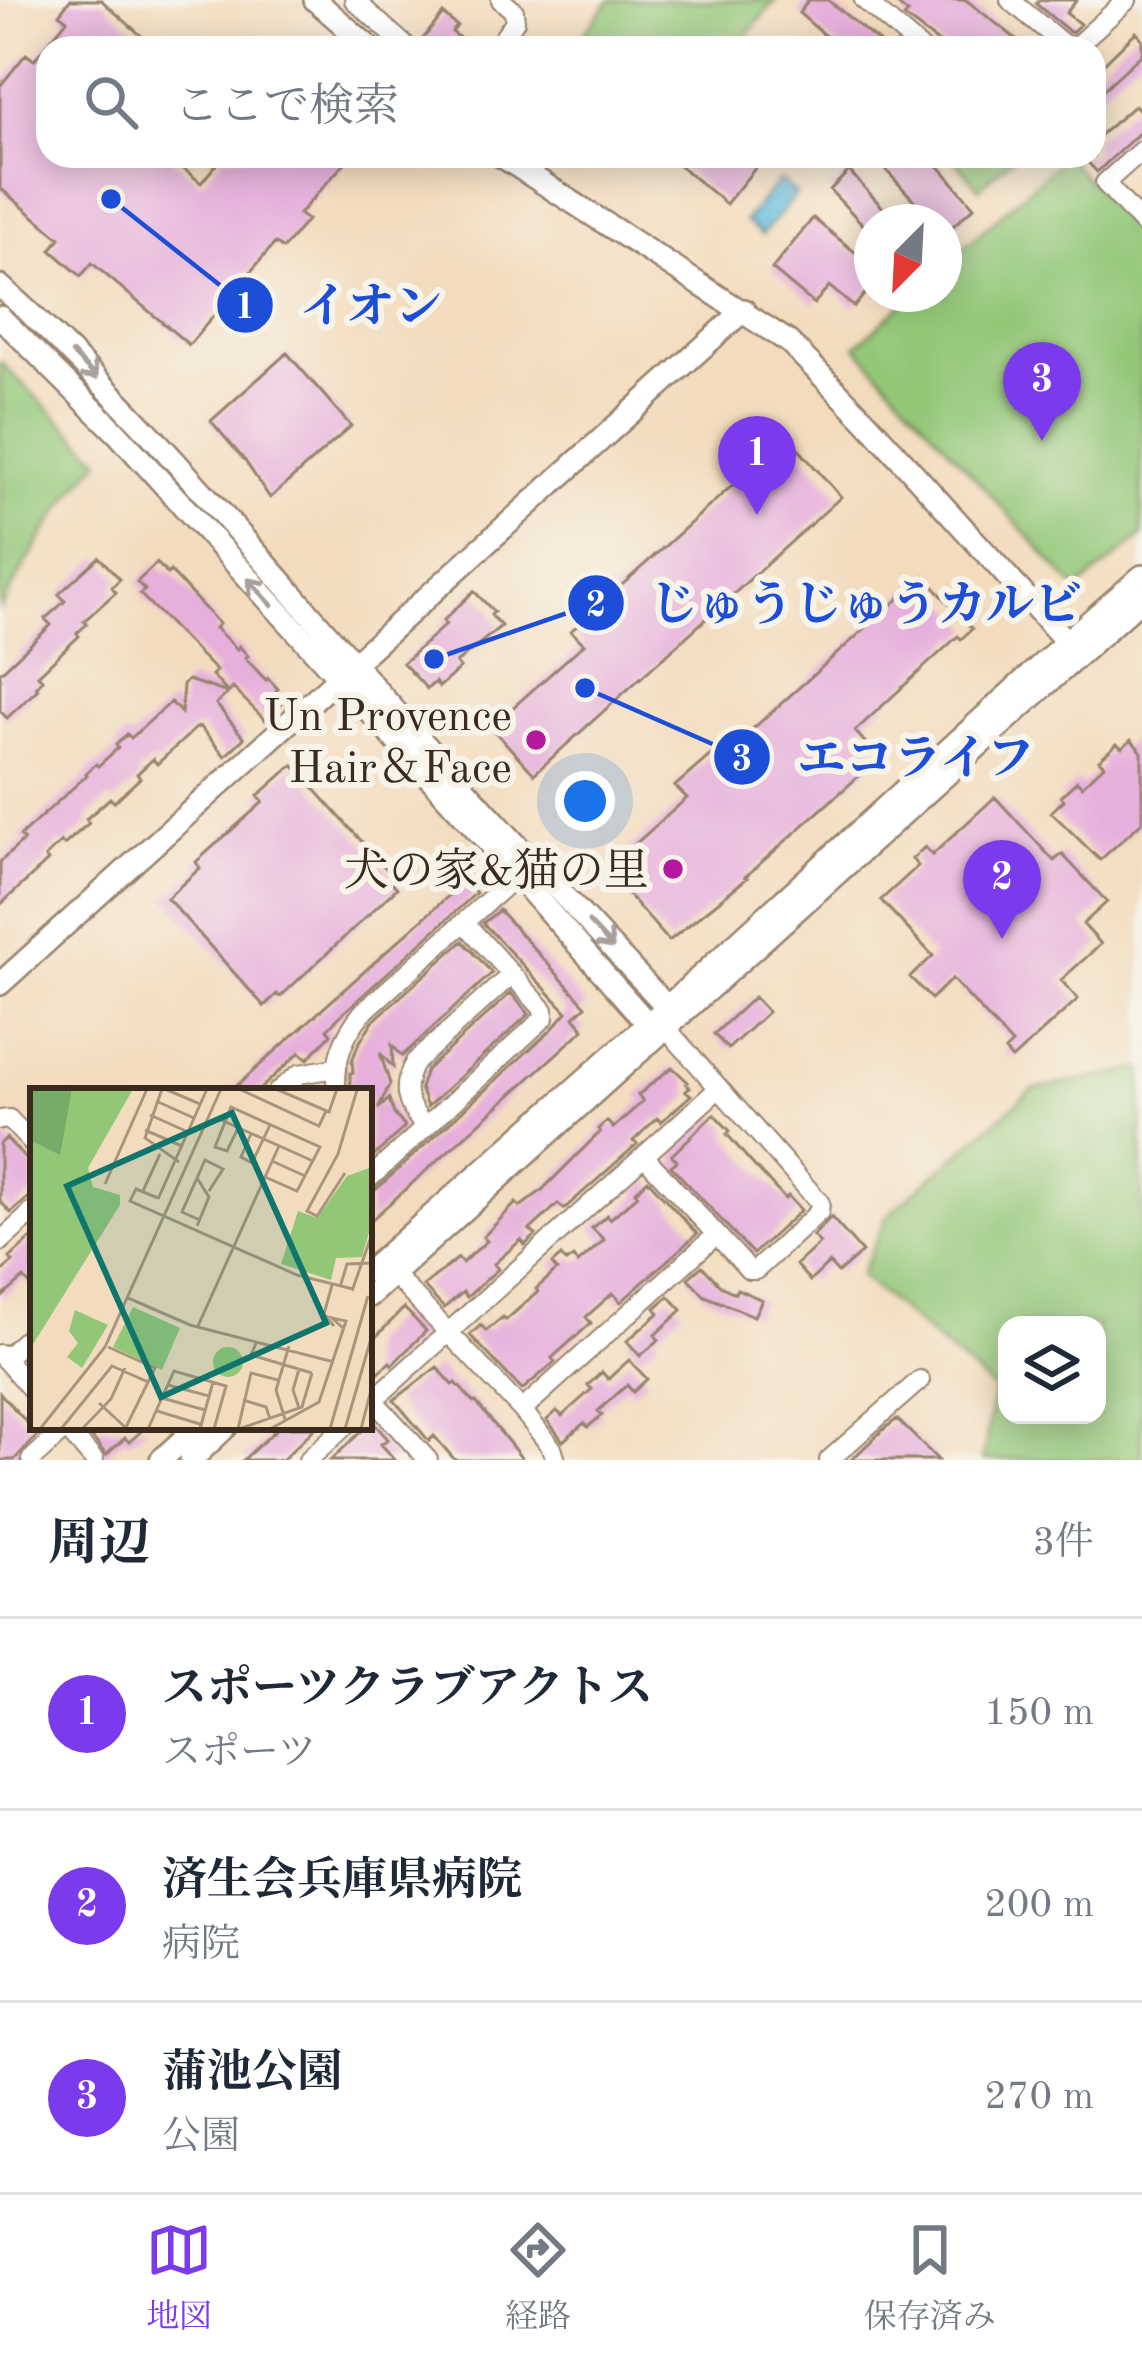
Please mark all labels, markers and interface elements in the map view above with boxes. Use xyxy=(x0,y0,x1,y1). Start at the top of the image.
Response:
search box xyxy=(36,36,1106,168)
icon: search xyxy=(78,69,144,135)
text: ここで検索 xyxy=(174,86,399,131)
north arrow xyxy=(854,204,962,312)
callout: イオン xyxy=(215,263,467,347)
text: イオン xyxy=(300,283,442,333)
text: 1 xyxy=(235,291,255,327)
pin: 3 xyxy=(1003,342,1081,441)
one-way arrow xyxy=(70,352,99,380)
pin: 1 xyxy=(718,416,796,515)
callout: じゅうじゅうカルビ xyxy=(566,561,1106,645)
one-way arrow xyxy=(247,577,274,607)
text: じゅうじゅうカルビ xyxy=(650,580,1082,631)
text: 2 xyxy=(586,589,606,625)
place label: Un Provence Hair＆Face xyxy=(264,696,512,793)
callout: エコライフ xyxy=(712,715,1060,799)
marker: Un Provence Hair＆Face xyxy=(523,727,549,753)
text: エコライフ xyxy=(797,735,1035,785)
text: 3 xyxy=(732,743,752,779)
your location xyxy=(555,771,615,831)
pin: 2 xyxy=(963,840,1041,939)
place label: 犬の家&猫の里 xyxy=(344,847,649,896)
marker: 犬の家&猫の里 xyxy=(660,856,686,882)
one-way arrow xyxy=(587,920,614,950)
inset map xyxy=(30,1088,372,1430)
map controls xyxy=(998,1316,1106,1424)
button: layers xyxy=(998,1316,1106,1424)
text: 周辺 xyxy=(48,1520,150,1571)
text: 3件 xyxy=(1032,1524,1094,1563)
text: スポーツクラブアクトス xyxy=(162,1668,653,1713)
text: 1 xyxy=(76,1694,98,1733)
text: 150 m xyxy=(984,1694,1094,1733)
text: スポーツ xyxy=(162,1734,316,1773)
text: 済生会兵庫県病院 xyxy=(162,1860,522,1905)
text: 2 xyxy=(76,1886,98,1925)
text: 200 m xyxy=(984,1886,1094,1925)
text: 病院 xyxy=(162,1926,240,1965)
text: 蒲池公園 xyxy=(162,2052,342,2097)
text: 3 xyxy=(76,2078,98,2117)
text: 270 m xyxy=(984,2078,1094,2117)
text: 公園 xyxy=(162,2118,240,2157)
tab: 地図 xyxy=(146,2217,212,2339)
tab: 経路 xyxy=(505,2217,571,2339)
tab: 保存済み xyxy=(864,2217,996,2339)

